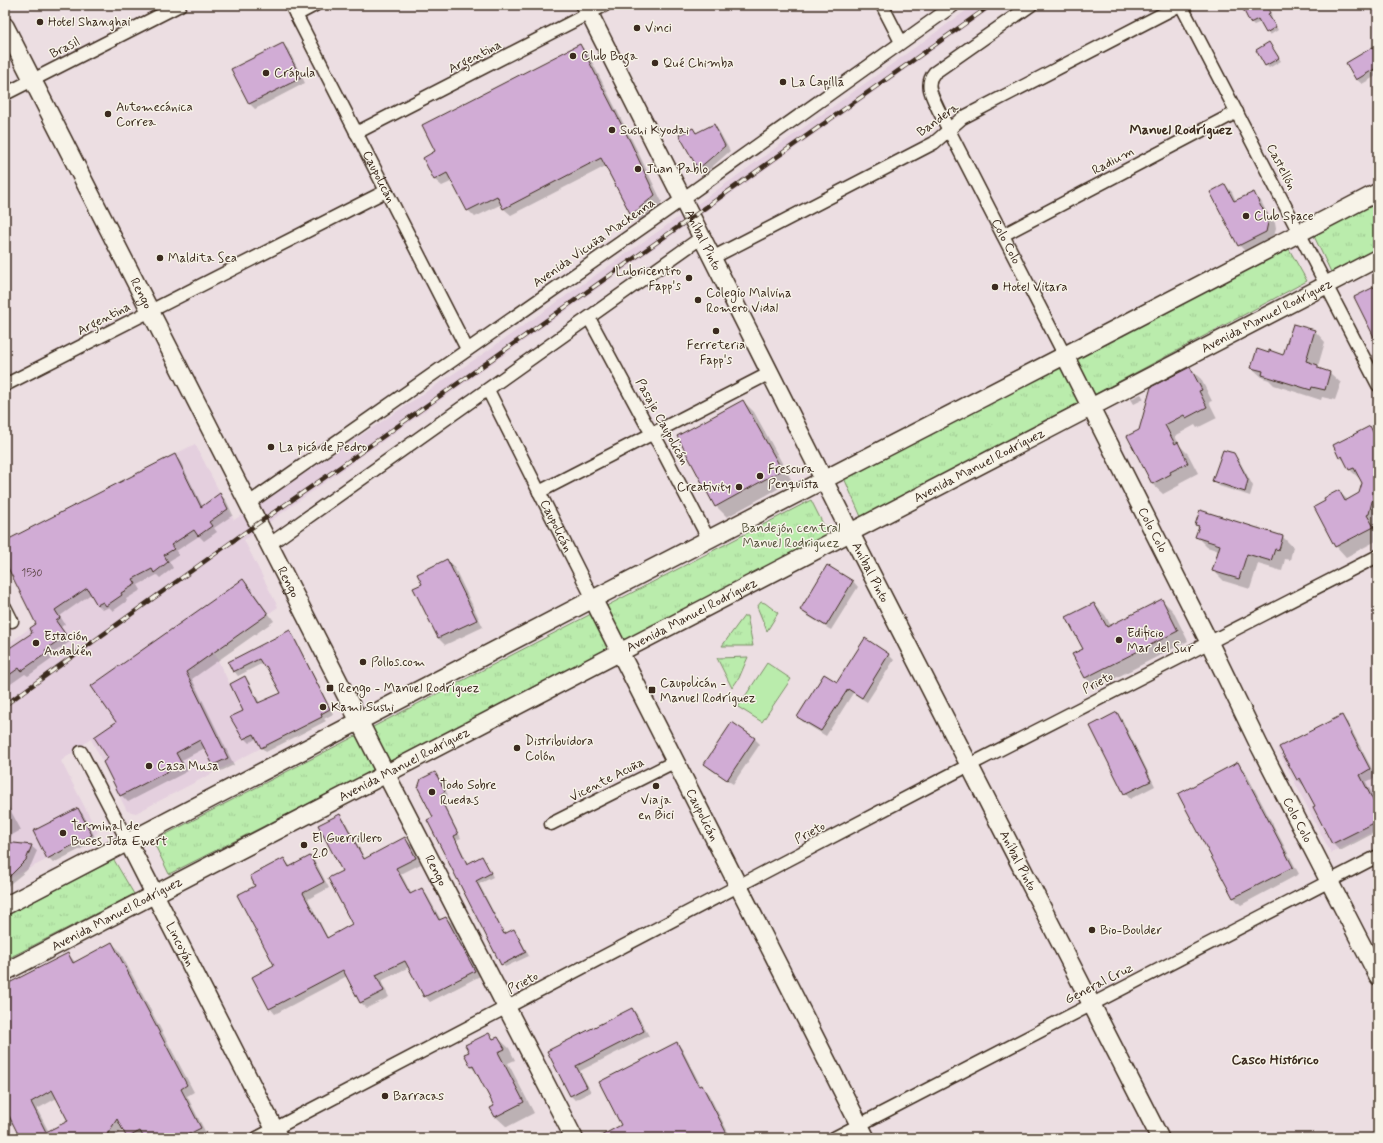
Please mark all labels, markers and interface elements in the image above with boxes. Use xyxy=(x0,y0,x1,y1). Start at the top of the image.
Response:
place label: Hotel Shanghai xyxy=(48,14,131,31)
marker: Hotel Shanghai xyxy=(35,17,45,27)
place label: Vinci xyxy=(645,20,672,37)
marker: Vinci xyxy=(632,23,642,33)
street label: Brasil xyxy=(47,33,83,63)
street label: Argentina xyxy=(445,36,506,79)
place label: Club Boga xyxy=(581,48,638,67)
marker: Club Boga xyxy=(568,51,578,61)
place label: Qué Chimba xyxy=(663,55,734,72)
marker: Qué Chimba xyxy=(650,58,660,68)
place label: Crápula xyxy=(274,65,315,82)
marker: Crápula xyxy=(261,68,271,78)
place label: La Capilla xyxy=(791,74,845,91)
marker: La Capilla xyxy=(778,77,788,87)
place label: Automecánica Correa xyxy=(116,99,193,131)
street label: Bandera xyxy=(914,99,962,141)
marker: Automecánica Correa xyxy=(103,109,113,119)
district label: Manuel Rodríguez xyxy=(1129,121,1233,140)
place label: Sushi Kyodai xyxy=(620,122,689,139)
marker: Sushi Kyodai xyxy=(607,125,617,135)
street label: Castellón xyxy=(1262,141,1300,193)
street label: Radium xyxy=(1089,143,1137,179)
street label: Caupolicán xyxy=(358,148,399,206)
place label: Juan Pablo xyxy=(646,161,708,178)
marker: Juan Pablo xyxy=(633,164,643,174)
street label: Avenida Vicuña Mackenna xyxy=(530,194,659,292)
street label: Aníbal Pinto xyxy=(681,207,726,273)
place label: Club Space xyxy=(1254,208,1314,225)
marker: Club Space xyxy=(1241,211,1251,221)
street label: Colo Colo xyxy=(987,216,1025,267)
place label: Maldita Sea xyxy=(168,250,237,267)
marker: Maldita Sea xyxy=(155,253,165,263)
place label: Lubricentro Fapp's xyxy=(615,263,681,295)
marker: Lubricentro Fapp's xyxy=(684,273,694,283)
street label: Rengo xyxy=(126,275,156,312)
street label: Avenida Manuel Rodríguez xyxy=(1198,275,1335,357)
place label: Hotel Vitara xyxy=(1003,279,1068,296)
marker: Hotel Vitara xyxy=(990,282,1000,292)
place label: Colegio Malvina Romero Vidal xyxy=(706,285,792,317)
marker: Colegio Malvina Romero Vidal xyxy=(693,295,703,305)
street label: Argentina xyxy=(74,298,135,341)
marker: Ferreteria Fapp's xyxy=(711,326,721,336)
place label: Ferreteria Fapp's xyxy=(687,337,745,369)
street label: Pasaje Caupolicán xyxy=(631,376,693,468)
street label: Avenida Manuel Rodríguez xyxy=(911,424,1048,506)
place label: La picá de Pedro xyxy=(279,439,367,456)
marker: La picá de Pedro xyxy=(266,442,276,452)
place label: Frescura Penquista xyxy=(768,461,819,493)
marker: Frescura Penquista xyxy=(755,471,765,481)
place label: Creativity xyxy=(677,479,731,496)
marker: Creativity xyxy=(734,482,744,492)
street label: Caupolicán xyxy=(536,497,577,555)
street label: Colo Colo xyxy=(1134,504,1172,556)
park label: Bandejón central Manuel Rodriguez xyxy=(742,520,841,552)
street label: Aníbal Pinto xyxy=(848,539,893,605)
street label: Rengo xyxy=(273,563,303,601)
house number: 1530 xyxy=(21,566,43,580)
street label: Avenida Manuel Rodríguez xyxy=(623,574,760,656)
place label: Edificio Mar del Sur xyxy=(1127,625,1195,657)
place label: Estación Andalién xyxy=(44,628,92,660)
marker: Edificio Mar del Sur xyxy=(1114,635,1124,645)
marker: Estación Andalién xyxy=(31,638,41,648)
place label: Pollos.com xyxy=(371,654,425,671)
marker: Pollos.com xyxy=(358,657,368,667)
street label: Prieto xyxy=(1080,668,1116,698)
place label: Caupolicán - Manuel Rodríguez xyxy=(660,675,756,707)
place label: Rengo - Manuel Rodríguez xyxy=(338,680,480,698)
marker: Rengo - Manuel Rodríguez xyxy=(325,683,335,693)
marker: Caupolicán - Manuel Rodríguez xyxy=(647,685,657,695)
place label: Kami Sushi xyxy=(331,699,394,716)
marker: Kami Sushi xyxy=(318,702,328,712)
street label: Avenida Manuel Rodríguez xyxy=(336,723,473,805)
place label: Distribuidora Colón xyxy=(525,733,593,765)
marker: Distribuidora Colón xyxy=(512,743,522,753)
street label: Vicente Acuña xyxy=(567,754,648,806)
place label: Casa Musa xyxy=(157,758,219,775)
marker: Casa Musa xyxy=(144,761,154,771)
place label: Todo Sobre Ruedas xyxy=(440,777,497,809)
marker: Viaja en Bici xyxy=(651,781,661,791)
street label: Caupolicán xyxy=(682,786,723,844)
marker: Todo Sobre Ruedas xyxy=(427,787,437,797)
place label: Viaja en Bici xyxy=(638,792,674,824)
street label: Colo Colo xyxy=(1279,794,1317,846)
place label: Terminal de Buses Jota Ewert xyxy=(71,818,167,850)
street label: Prieto xyxy=(792,818,828,848)
street label: Aníbal Pinto xyxy=(996,827,1041,894)
marker: Terminal de Buses Jota Ewert xyxy=(58,828,68,838)
place label: El Guerrillero 2.0 xyxy=(312,830,382,862)
marker: El Guerrillero 2.0 xyxy=(299,840,309,850)
street label: Rengo xyxy=(421,852,451,889)
street label: Avenida Manuel Rodríguez xyxy=(48,873,185,955)
street label: Lincoyán xyxy=(162,919,199,970)
place label: Bio-Boulder xyxy=(1100,922,1163,939)
marker: Bio-Boulder xyxy=(1087,925,1097,935)
street label: General Cruz xyxy=(1062,959,1136,1008)
street label: Prieto xyxy=(505,968,541,998)
district label: Casco Histórico xyxy=(1231,1051,1319,1069)
place label: Barracas xyxy=(393,1088,444,1105)
marker: Barracas xyxy=(380,1091,390,1101)

